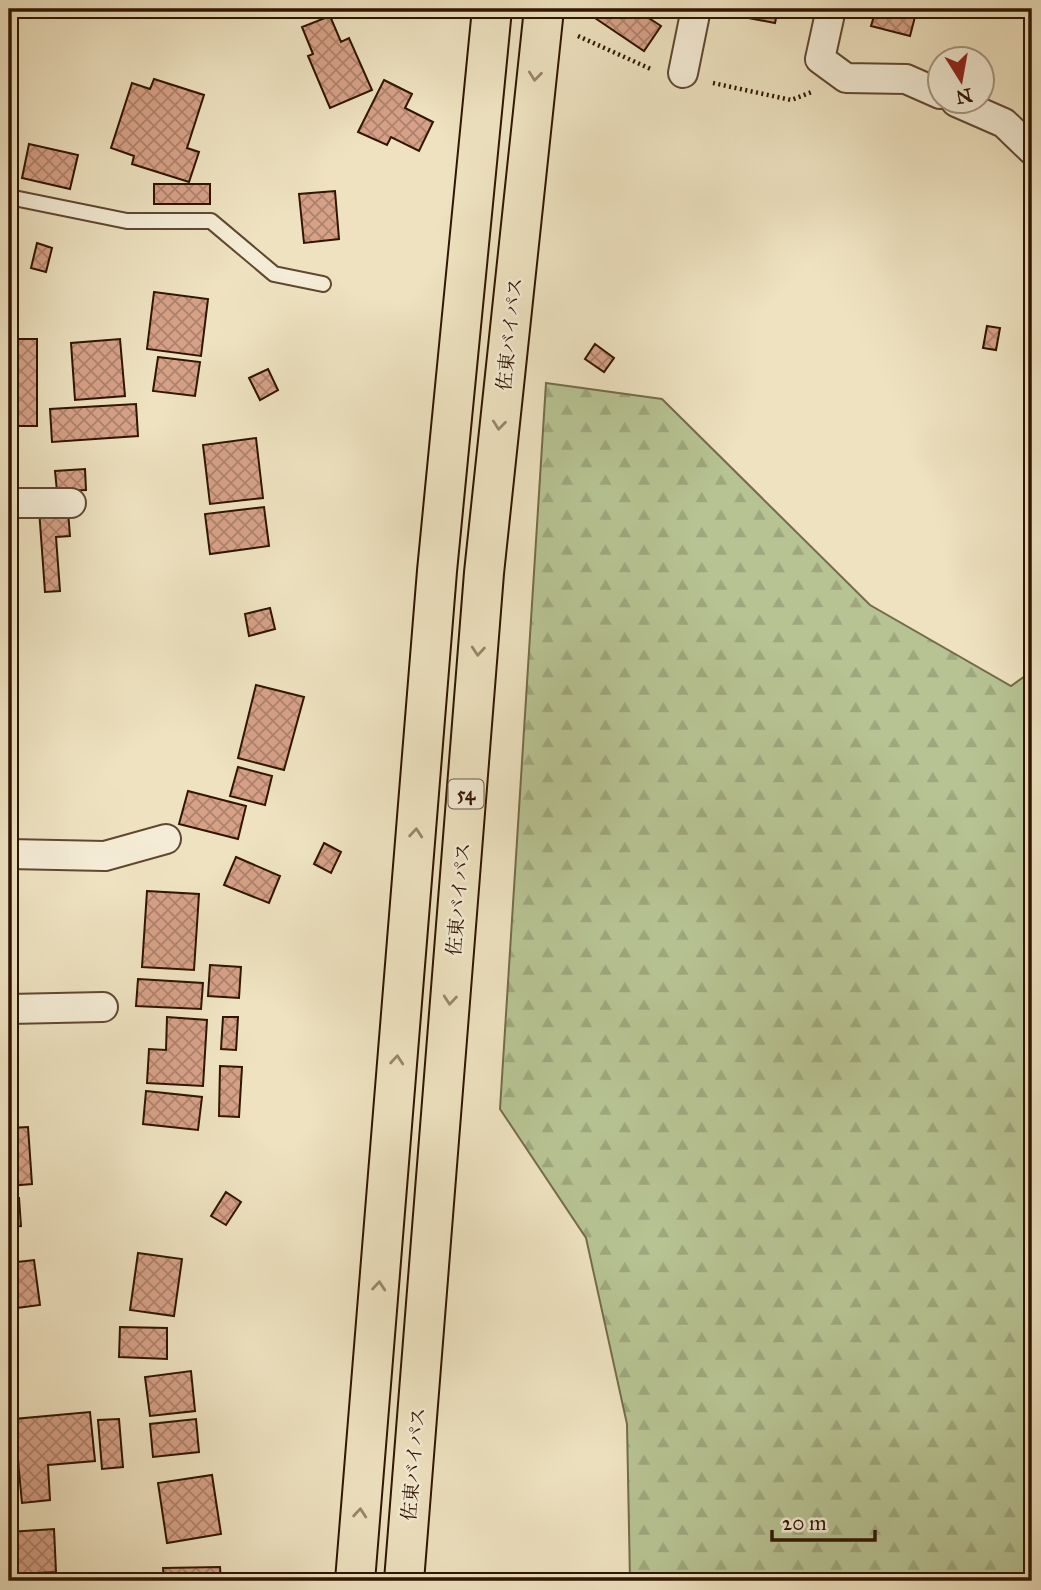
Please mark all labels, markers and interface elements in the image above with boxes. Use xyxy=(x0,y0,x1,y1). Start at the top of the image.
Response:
north arrow xyxy=(926,46,996,116)
one-way arrow xyxy=(528,71,543,82)
text: N xyxy=(954,83,974,109)
street label: 佐東バイパス xyxy=(492,276,527,392)
one-way arrow xyxy=(492,419,507,430)
one-way arrow xyxy=(471,646,486,657)
road number: 54 xyxy=(448,780,484,808)
one-way arrow xyxy=(408,827,423,838)
street label: 佐東バイパス xyxy=(442,841,475,957)
one-way arrow xyxy=(443,995,458,1006)
one-way arrow xyxy=(389,1054,404,1065)
one-way arrow xyxy=(371,1281,386,1292)
street label: 佐東バイパス xyxy=(397,1406,430,1522)
scale bar xyxy=(772,1499,875,1543)
one-way arrow xyxy=(352,1507,367,1518)
text: 20 m xyxy=(782,1510,827,1536)

